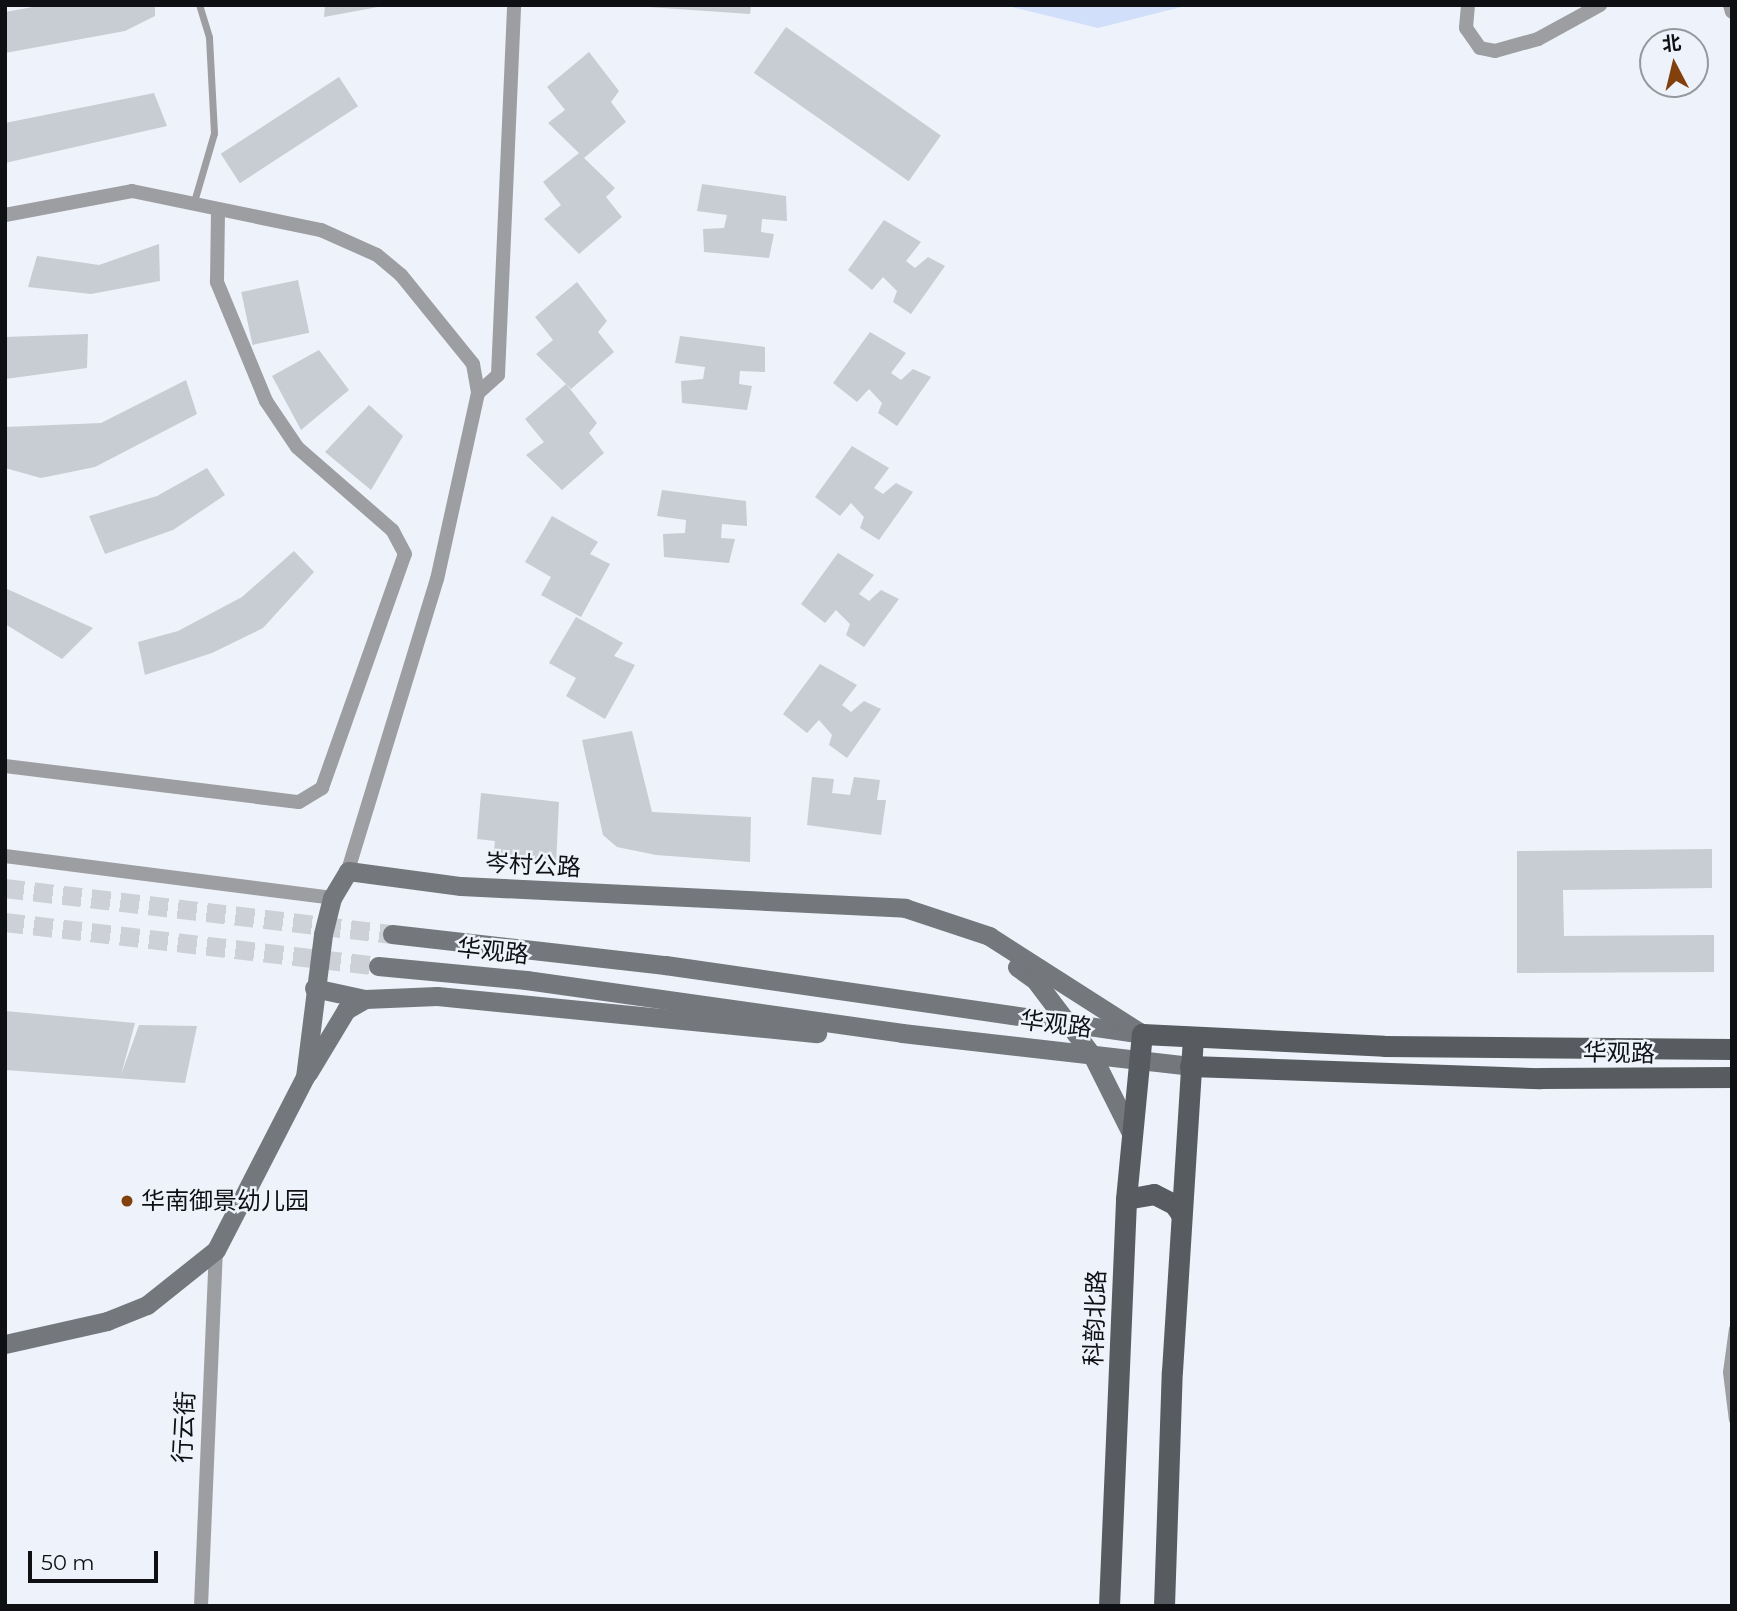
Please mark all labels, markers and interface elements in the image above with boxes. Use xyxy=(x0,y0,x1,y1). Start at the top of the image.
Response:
north arrow xyxy=(1639,28,1709,98)
text: 北 xyxy=(1661,31,1682,56)
street label: 岑村公路 xyxy=(484,848,582,882)
street label: 华观路 xyxy=(456,933,530,969)
street label: 华观路 xyxy=(1019,1005,1093,1043)
street label: 华观路 xyxy=(1583,1038,1655,1068)
place label: 华南御景幼儿园 xyxy=(141,1187,309,1215)
marker: 华南御景幼儿园 xyxy=(119,1193,135,1209)
street label: 科韵北路 xyxy=(1079,1270,1111,1366)
street label: 行云街 xyxy=(168,1390,200,1464)
scale bar xyxy=(32,1538,161,1582)
text: 50 m xyxy=(41,1550,95,1575)

